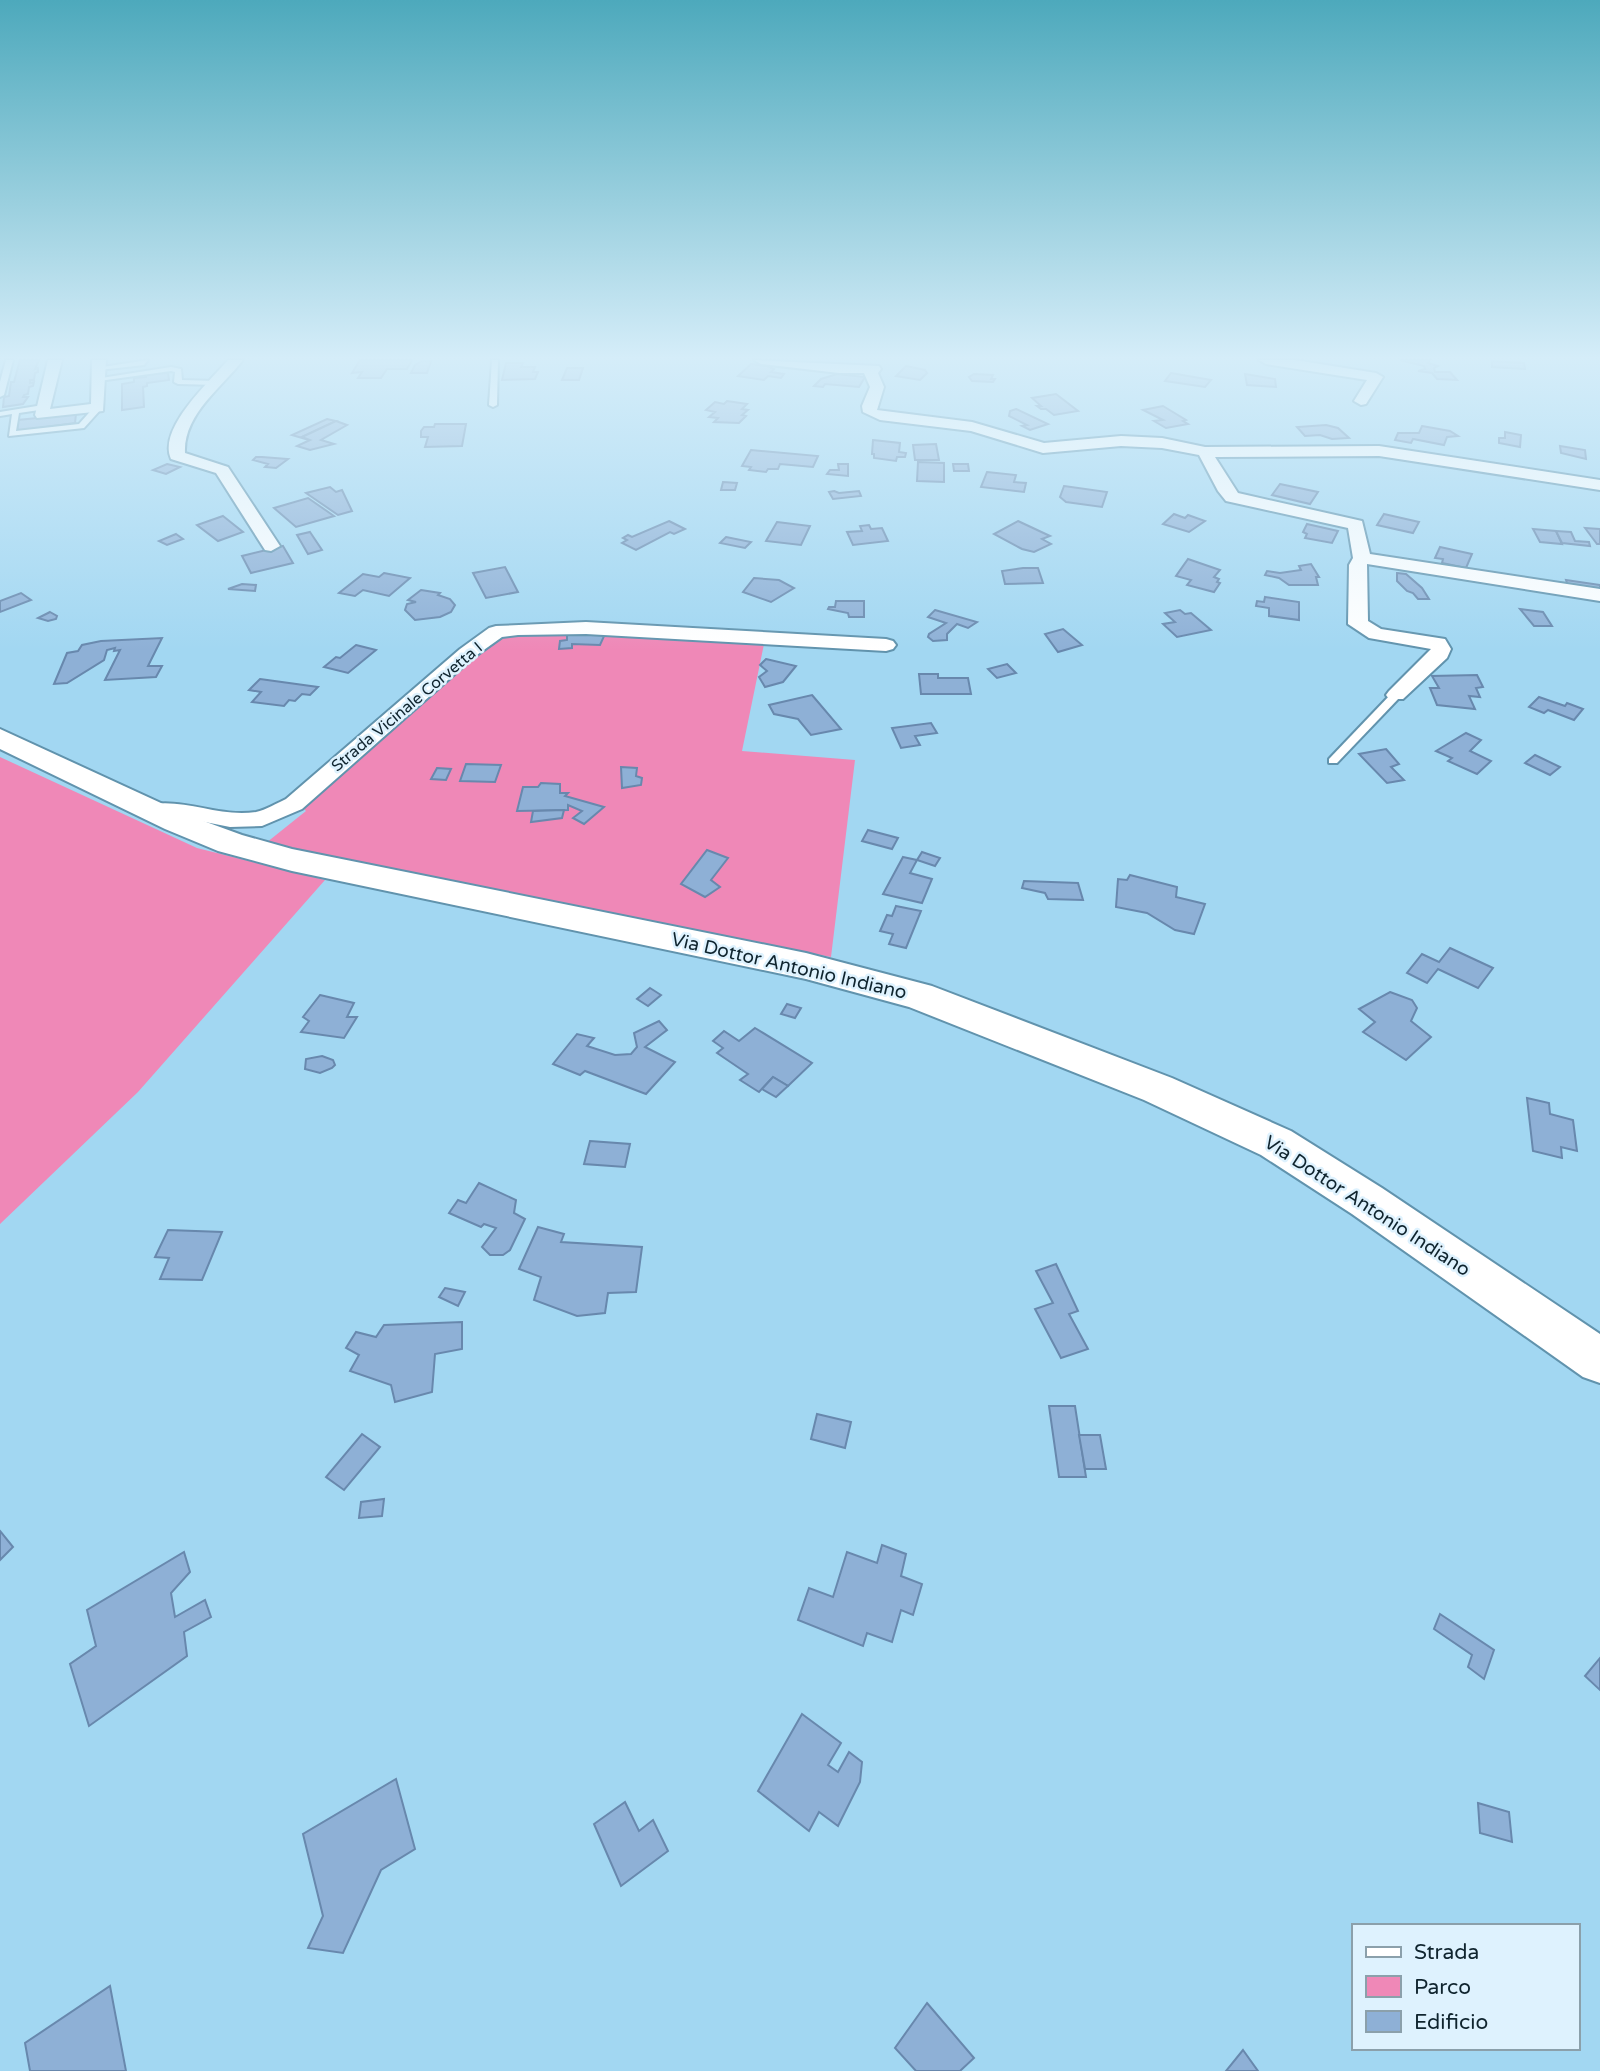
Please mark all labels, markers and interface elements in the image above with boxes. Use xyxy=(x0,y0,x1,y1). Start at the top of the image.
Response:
street label: Strada Vicinale Corvetta I xyxy=(327,638,487,776)
street label: Via Dottor Antonio Indiano xyxy=(669,928,909,1004)
street label: Via Dottor Antonio Indiano xyxy=(1260,1131,1474,1281)
legend xyxy=(1352,1924,1579,2050)
text: Strada xyxy=(1414,1940,1479,1965)
text: Parco xyxy=(1414,1975,1471,2000)
text: Edificio xyxy=(1414,2010,1488,2035)

